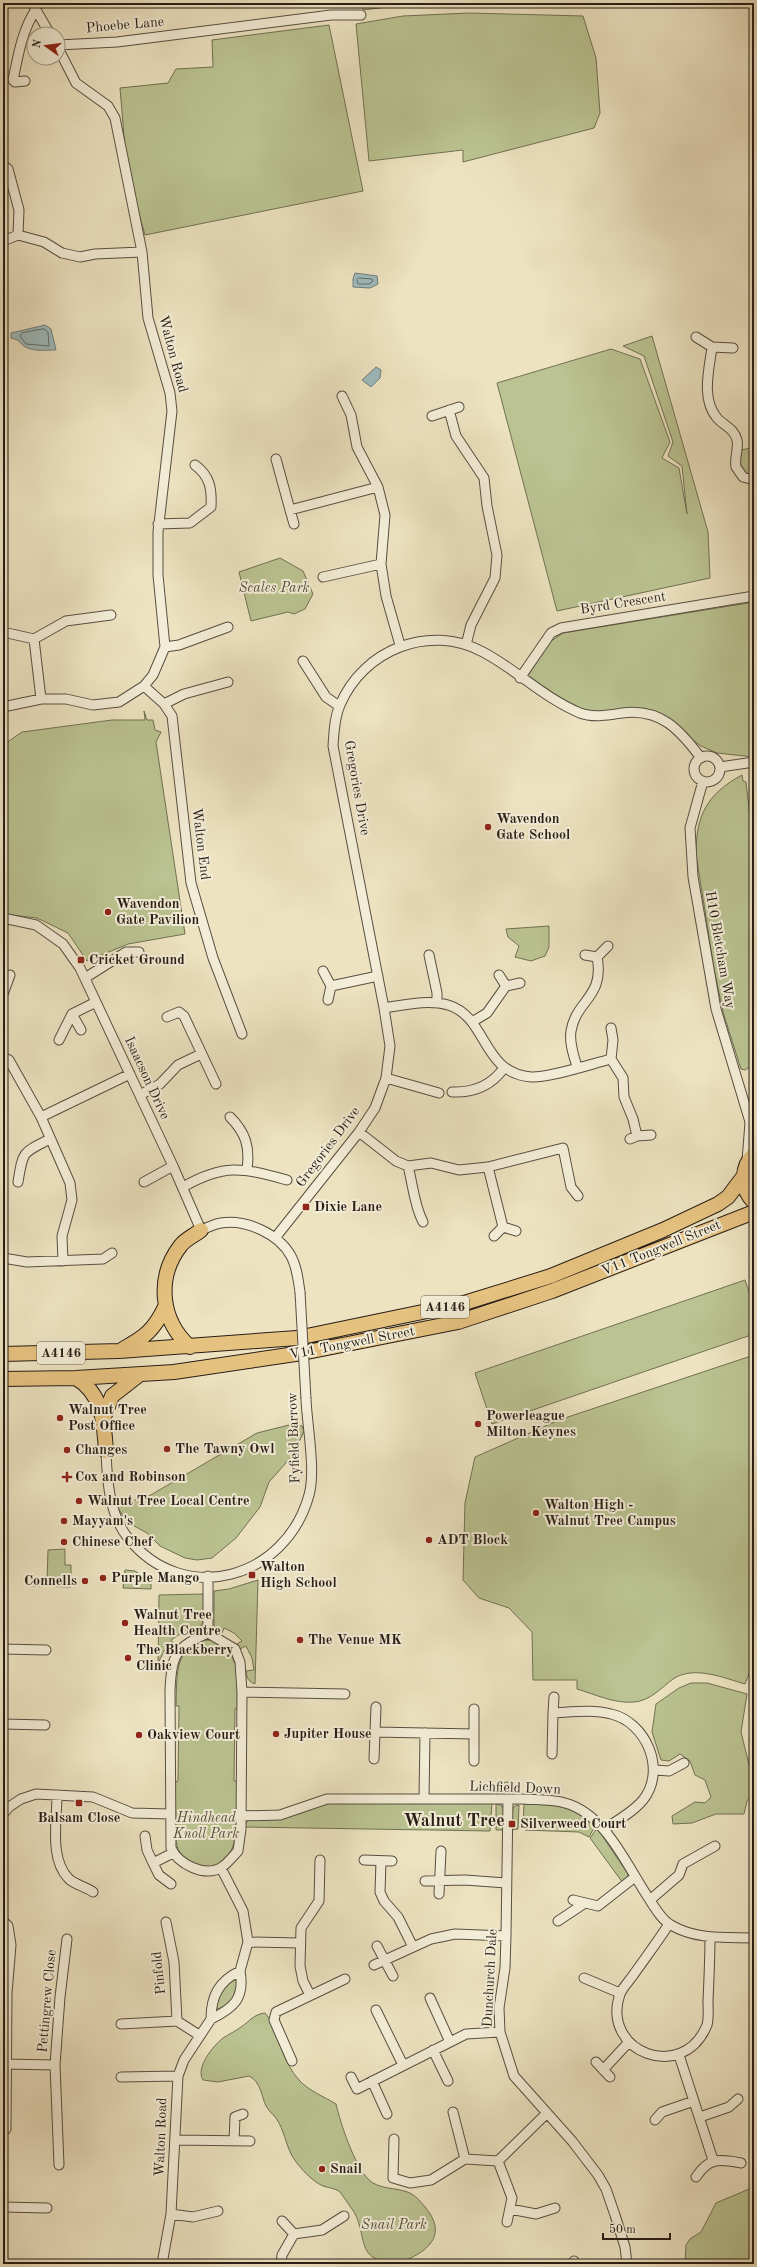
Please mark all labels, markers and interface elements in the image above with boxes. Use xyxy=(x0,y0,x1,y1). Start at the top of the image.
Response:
street label: Phoebe Lane xyxy=(85,15,165,35)
north arrow xyxy=(26,26,66,66)
text: N xyxy=(31,38,44,49)
street label: Walton Road xyxy=(156,314,190,394)
park label: Scales Park xyxy=(239,581,309,595)
street label: Byrd Crescent xyxy=(579,589,667,617)
street label: Gregories Drive xyxy=(342,739,372,837)
street label: Walton End xyxy=(190,807,212,881)
place label: Wavendon Gate School xyxy=(496,812,570,842)
marker: Wavendon Gate School xyxy=(483,822,493,832)
street label: H10 Bletcham Way xyxy=(703,890,737,1011)
place label: Wavendon Gate Pavilion xyxy=(116,897,200,927)
marker: Wavendon Gate Pavilion xyxy=(103,907,113,917)
place label: Cricket Ground xyxy=(89,953,185,967)
marker: Cricket Ground xyxy=(76,955,86,965)
street label: Isaacson Drive xyxy=(122,1034,172,1122)
street label: Gregories Drive xyxy=(293,1104,363,1190)
place label: Dixie Lane xyxy=(314,1200,382,1214)
marker: Dixie Lane xyxy=(301,1202,311,1212)
street label: V11 Tongwell Street xyxy=(599,1218,723,1278)
road number: A4146 xyxy=(421,1296,469,1318)
street label: V11 Tongwell Street xyxy=(288,1324,416,1362)
road number: A4146 xyxy=(37,1342,85,1364)
street label: Fyfield Barrow xyxy=(285,1392,303,1484)
place label: Walnut Tree Post Office xyxy=(68,1403,147,1433)
place label: Powerleague Milton Keynes xyxy=(486,1409,576,1439)
marker: Walnut Tree Post Office xyxy=(55,1413,65,1423)
marker: Powerleague Milton Keynes xyxy=(473,1419,483,1429)
place label: The Tawny Owl xyxy=(175,1442,275,1456)
place label: Changes xyxy=(75,1443,127,1457)
marker: The Tawny Owl xyxy=(162,1444,172,1454)
marker: Changes xyxy=(62,1445,72,1455)
place label: Cox and Robinson xyxy=(75,1470,186,1484)
marker: Cox and Robinson xyxy=(62,1472,72,1482)
place label: Walnut Tree Local Centre xyxy=(87,1494,250,1508)
marker: Walnut Tree Local Centre xyxy=(74,1496,84,1506)
place label: Walton High - Walnut Tree Campus xyxy=(544,1498,676,1528)
marker: Walton High - Walnut Tree Campus xyxy=(531,1508,541,1518)
place label: Mayyam's xyxy=(72,1514,133,1528)
marker: Mayyam's xyxy=(59,1516,69,1526)
place label: ADT Block xyxy=(437,1533,508,1547)
place label: Chinese Chef xyxy=(72,1535,154,1549)
marker: ADT Block xyxy=(424,1535,434,1545)
marker: Chinese Chef xyxy=(59,1537,69,1547)
place label: Walton High School xyxy=(260,1560,337,1590)
marker: Walton High School xyxy=(247,1570,257,1580)
place label: Purple Mango xyxy=(111,1571,199,1585)
marker: Purple Mango xyxy=(98,1573,108,1583)
place label: Connells xyxy=(24,1574,77,1588)
marker: Connells xyxy=(80,1576,90,1586)
place label: Walnut Tree Health Centre xyxy=(133,1608,221,1638)
marker: Walnut Tree Health Centre xyxy=(120,1618,130,1628)
place label: The Venue MK xyxy=(308,1633,402,1647)
marker: The Venue MK xyxy=(295,1635,305,1645)
place label: The Blackberry Clinic xyxy=(136,1643,234,1673)
marker: The Blackberry Clinic xyxy=(123,1653,133,1663)
place label: Jupiter House xyxy=(284,1727,372,1741)
place label: Oakview Court xyxy=(147,1728,240,1742)
marker: Jupiter House xyxy=(271,1729,281,1739)
marker: Oakview Court xyxy=(134,1730,144,1740)
street label: Lichfield Down xyxy=(469,1779,562,1797)
marker: Balsam Close xyxy=(74,1798,84,1808)
place label: Balsam Close xyxy=(38,1811,120,1825)
park label: Hindhead Knoll Park xyxy=(172,1811,239,1841)
district label: Walnut Tree xyxy=(403,1812,505,1830)
place label: Silverweed Court xyxy=(520,1817,626,1831)
marker: Silverweed Court xyxy=(507,1819,517,1829)
street label: Dunchurch Dale xyxy=(480,1928,500,2028)
street label: Pettingrew Close xyxy=(36,1949,58,2053)
street label: Pinfold xyxy=(150,1951,168,1995)
street label: Walton Road xyxy=(153,2097,169,2177)
place label: Snail xyxy=(330,2162,362,2176)
marker: Snail xyxy=(317,2164,327,2174)
scale bar xyxy=(603,2215,670,2241)
park label: Snail Park xyxy=(361,2218,427,2232)
text: 50 m xyxy=(609,2223,636,2236)

